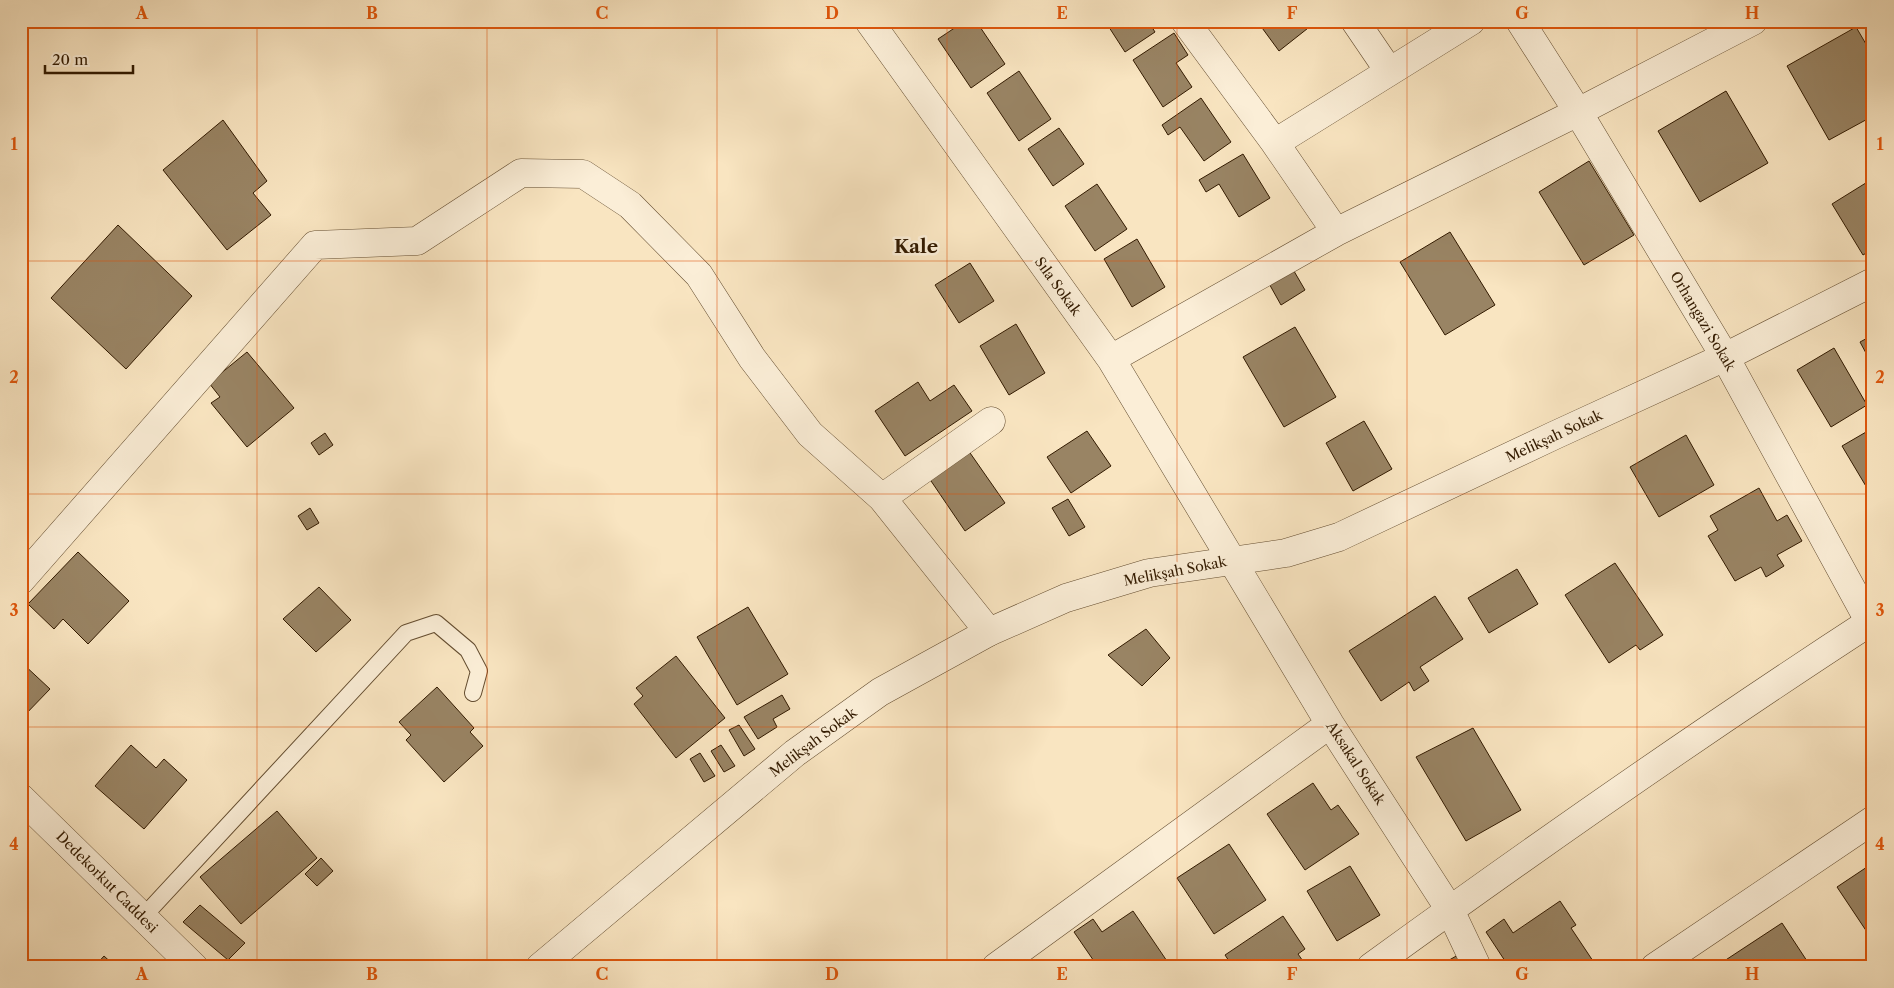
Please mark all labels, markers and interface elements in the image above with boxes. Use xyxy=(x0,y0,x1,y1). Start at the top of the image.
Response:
text: A xyxy=(135,3,149,23)
text: B xyxy=(366,3,378,23)
text: C xyxy=(596,3,608,23)
text: D xyxy=(825,3,839,23)
text: E xyxy=(1056,3,1068,23)
text: F xyxy=(1287,3,1298,23)
text: G xyxy=(1515,3,1529,23)
text: H xyxy=(1745,3,1759,23)
scale bar xyxy=(45,42,132,74)
text: 20 m xyxy=(52,50,88,69)
text: 1 xyxy=(10,134,18,154)
text: 1 xyxy=(1876,134,1884,154)
district label: Kale xyxy=(894,235,938,258)
street label: Sıla Sokak xyxy=(1031,253,1086,320)
street label: Orhangazi Sokak xyxy=(1666,268,1740,375)
text: 2 xyxy=(9,367,19,387)
text: 2 xyxy=(1875,367,1885,387)
street label: Melikşah Sokak xyxy=(1503,405,1606,466)
street label: Melikşah Sokak xyxy=(1122,552,1229,590)
text: 3 xyxy=(9,600,19,620)
text: 3 xyxy=(1875,600,1885,620)
street label: Melikşah Sokak xyxy=(766,703,861,781)
street label: Aksakal Sokak xyxy=(1322,717,1390,809)
street label: Dedekorkut Caddesi xyxy=(52,827,162,937)
text: 4 xyxy=(9,834,19,854)
text: 4 xyxy=(1875,834,1885,854)
text: A xyxy=(135,964,149,984)
text: B xyxy=(366,964,378,984)
text: C xyxy=(596,964,608,984)
text: D xyxy=(825,964,839,984)
text: E xyxy=(1056,964,1068,984)
text: F xyxy=(1287,964,1298,984)
text: G xyxy=(1515,964,1529,984)
text: H xyxy=(1745,964,1759,984)

